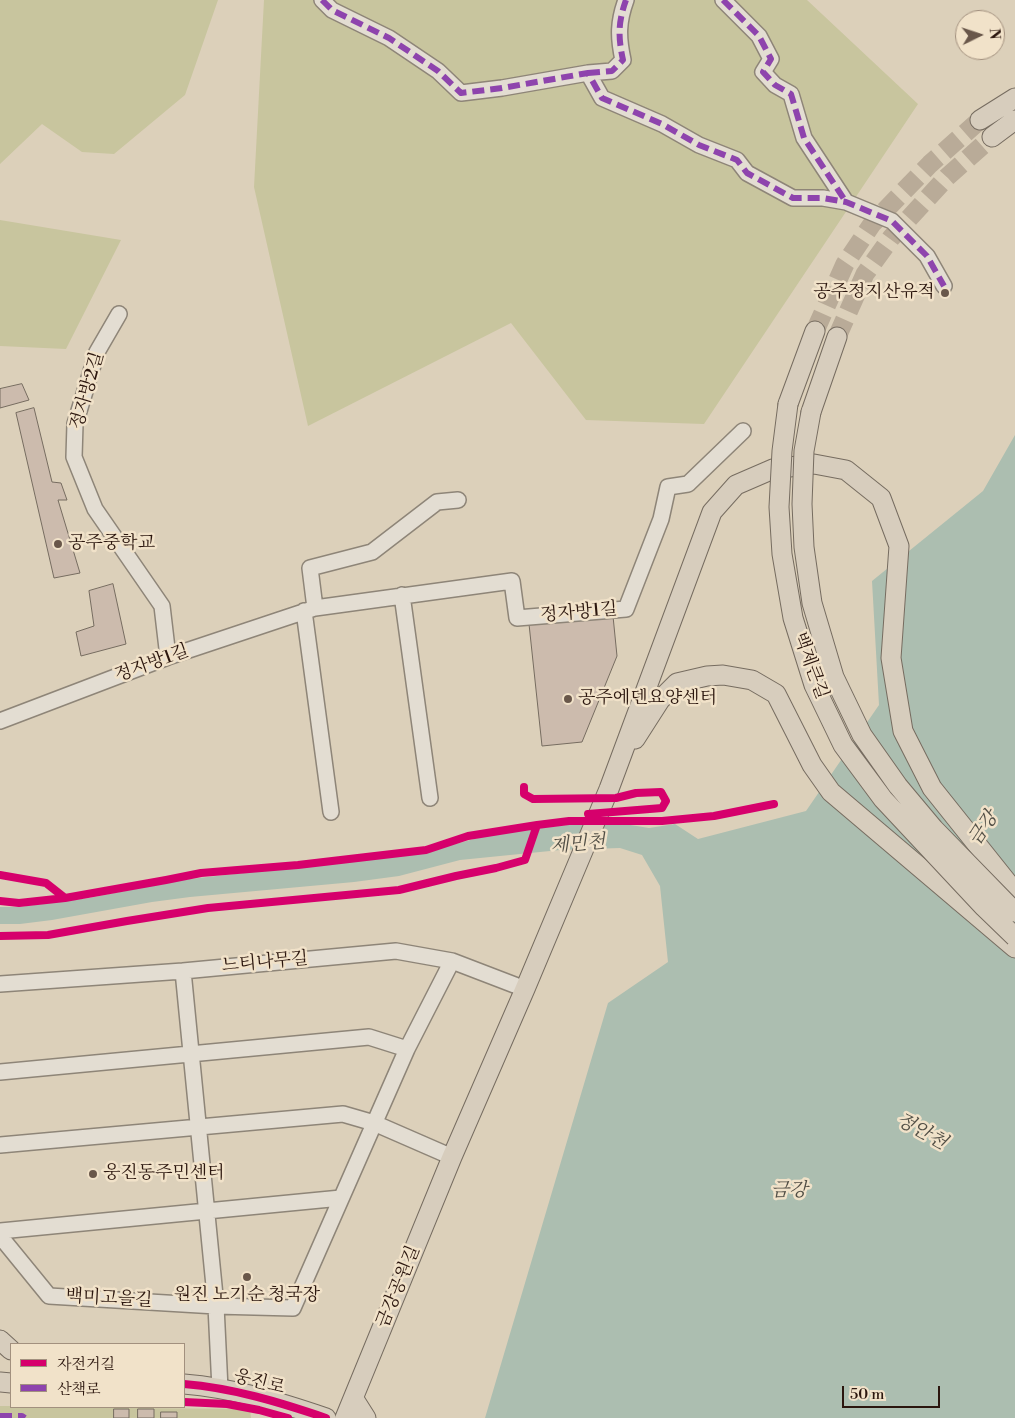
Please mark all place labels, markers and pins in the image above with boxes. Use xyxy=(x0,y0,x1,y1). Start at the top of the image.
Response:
place label: 공주정지산유적 xyxy=(813,282,935,304)
marker: 공주정지산유적 xyxy=(939,287,951,299)
place label: 공주중학교 xyxy=(68,533,155,555)
marker: 공주중학교 xyxy=(52,538,64,550)
place label: 공주에덴요양센터 xyxy=(578,688,717,710)
marker: 공주에덴요양센터 xyxy=(562,693,574,705)
place label: 웅진동주민센터 xyxy=(103,1163,225,1185)
marker: 웅진동주민센터 xyxy=(87,1168,99,1180)
marker: 원진 노기순 청국장 xyxy=(241,1271,253,1283)
place label: 원진 노기순 청국장 xyxy=(174,1285,320,1307)

